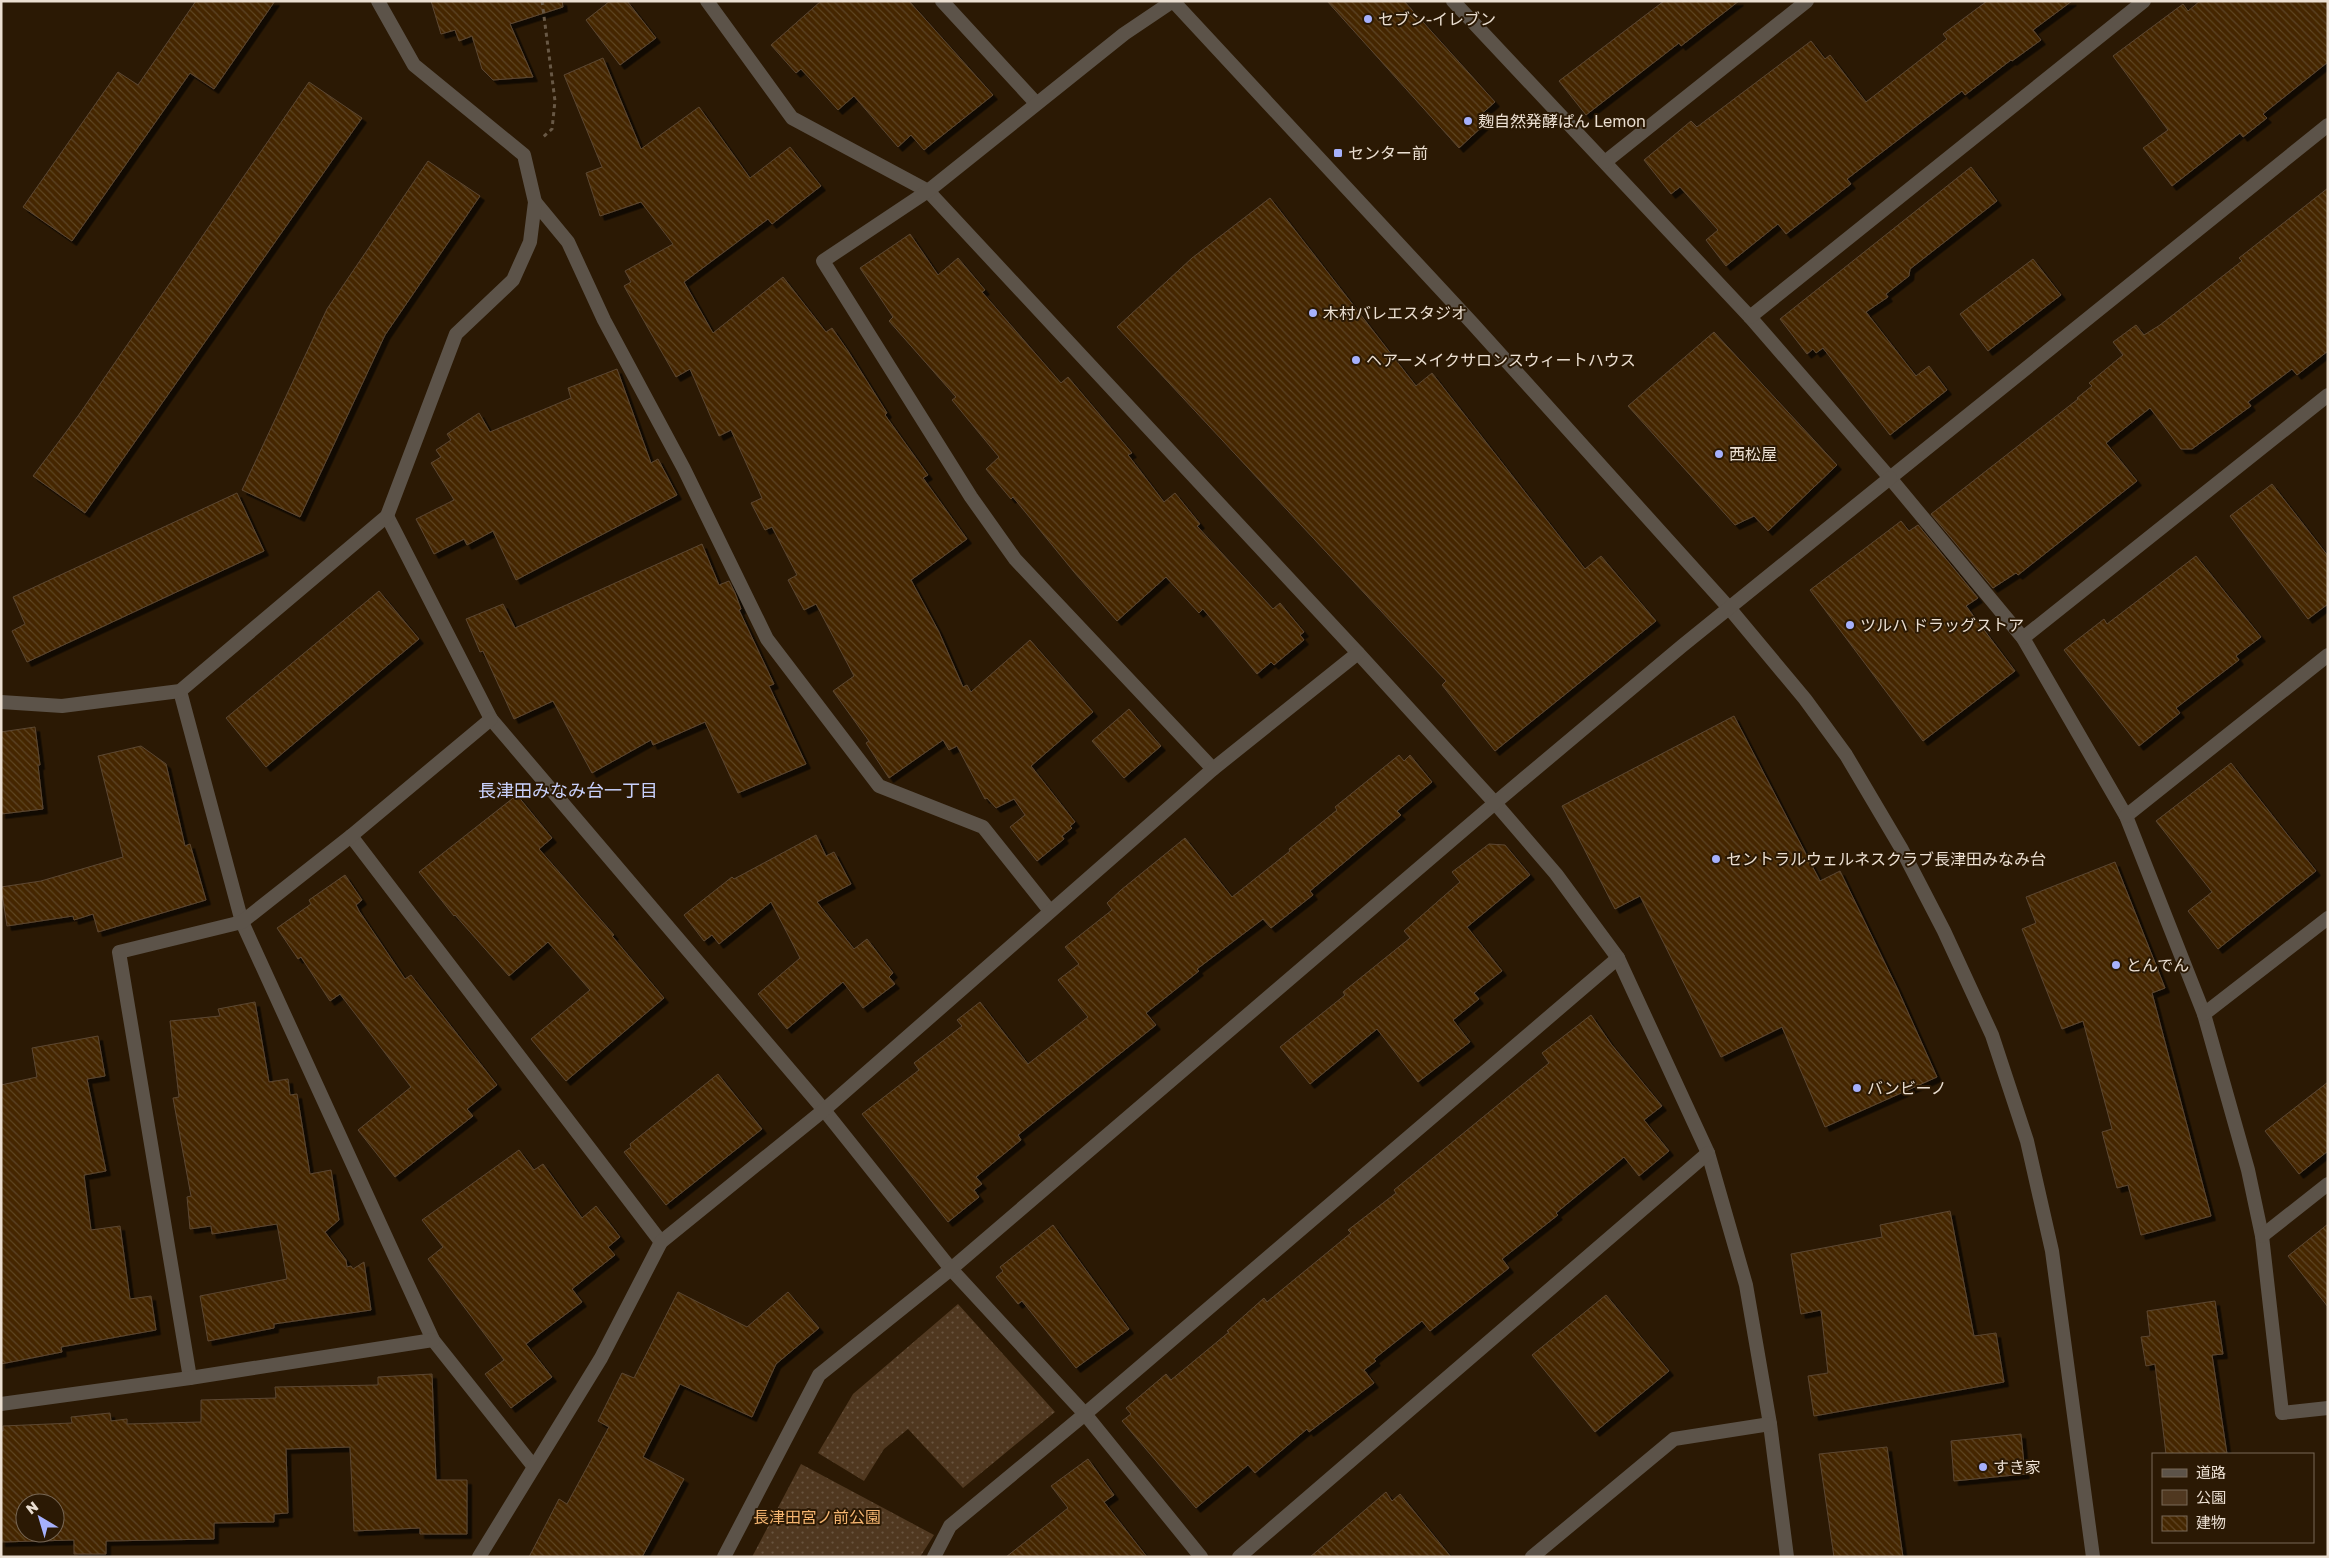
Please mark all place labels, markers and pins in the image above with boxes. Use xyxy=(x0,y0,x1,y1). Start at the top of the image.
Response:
place label: セブン-イレブン xyxy=(1378,9,1496,29)
marker: セブン-イレブン xyxy=(1362,13,1374,25)
place label: 麹自然発酵ぱん Lemon xyxy=(1478,111,1646,131)
marker: 麹自然発酵ぱん Lemon xyxy=(1462,115,1474,127)
place label: センター前 xyxy=(1348,143,1428,163)
marker: センター前 xyxy=(1332,147,1344,159)
place label: 木村バレエスタジオ xyxy=(1323,303,1467,323)
marker: 木村バレエスタジオ xyxy=(1307,307,1319,319)
place label: ヘアーメイクサロンスウィートハウス xyxy=(1366,350,1636,370)
marker: ヘアーメイクサロンスウィートハウス xyxy=(1350,354,1362,366)
place label: 西松屋 xyxy=(1729,444,1777,464)
marker: 西松屋 xyxy=(1713,448,1725,460)
place label: ツルハ ドラッグストア xyxy=(1860,615,2024,635)
marker: ツルハ ドラッグストア xyxy=(1844,619,1856,631)
place label: セントラルウェルネスクラブ長津田みなみ台 xyxy=(1726,849,2046,869)
marker: セントラルウェルネスクラブ長津田みなみ台 xyxy=(1710,853,1722,865)
place label: とんでん xyxy=(2126,955,2189,975)
marker: とんでん xyxy=(2110,959,2122,971)
place label: バンビーノ xyxy=(1867,1078,1947,1098)
marker: バンビーノ xyxy=(1851,1082,1863,1094)
place label: すき家 xyxy=(1993,1457,2041,1477)
marker: すき家 xyxy=(1977,1461,1989,1473)

